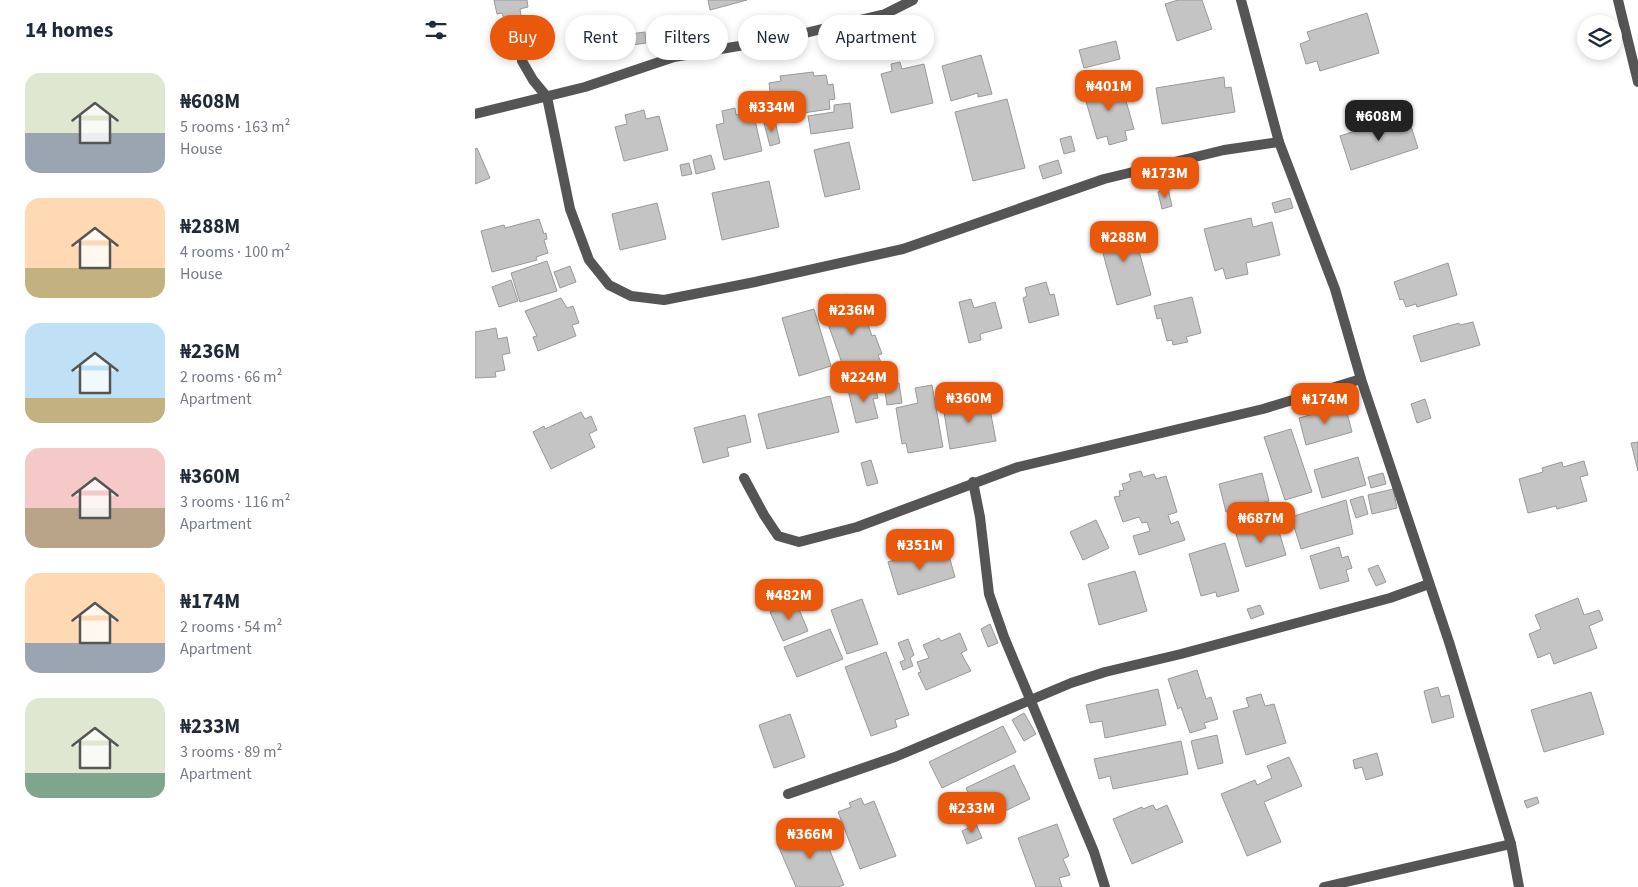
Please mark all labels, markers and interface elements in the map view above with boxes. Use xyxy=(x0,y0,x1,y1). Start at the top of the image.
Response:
text: 14 homes xyxy=(25,15,113,45)
chip: Buy xyxy=(490,15,555,60)
chip: Rent xyxy=(565,15,636,60)
chip: Filters xyxy=(646,15,728,60)
chip: New xyxy=(738,15,808,60)
chip: Apartment xyxy=(818,15,934,60)
map controls xyxy=(1577,15,1622,60)
button: layers xyxy=(1577,15,1622,60)
icon: filters xyxy=(422,16,450,44)
pin: ₦401M xyxy=(1074,70,1144,112)
text: ₦401M xyxy=(1086,75,1132,97)
text: ₦608M xyxy=(180,86,240,116)
pin: ₦334M xyxy=(737,90,807,133)
icon: home xyxy=(65,93,125,153)
text: ₦334M xyxy=(749,96,795,118)
pin: ₦608M xyxy=(1344,100,1414,142)
text: ₦608M xyxy=(1356,105,1402,127)
text: 5 rooms · 163 m² xyxy=(180,116,290,138)
text: House xyxy=(180,138,222,160)
pin: ₦173M xyxy=(1130,156,1200,199)
text: ₦173M xyxy=(1142,162,1188,184)
text: ₦288M xyxy=(180,211,240,241)
icon: home xyxy=(65,218,125,278)
pin: ₦288M xyxy=(1089,220,1159,263)
text: ₦288M xyxy=(1101,226,1147,248)
text: 4 rooms · 100 m² xyxy=(180,241,290,263)
text: House xyxy=(180,263,222,285)
pin: ₦236M xyxy=(817,294,887,336)
text: ₦236M xyxy=(829,299,875,321)
text: ₦236M xyxy=(180,336,240,366)
icon: home xyxy=(65,343,125,403)
pin: ₦224M xyxy=(829,360,899,403)
text: 2 rooms · 66 m² xyxy=(180,366,282,388)
text: ₦224M xyxy=(841,366,887,388)
pin: ₦360M xyxy=(934,382,1004,424)
pin: ₦174M xyxy=(1290,382,1360,425)
text: ₦360M xyxy=(946,387,992,409)
text: Apartment xyxy=(180,388,252,410)
text: ₦174M xyxy=(1302,388,1348,410)
text: ₦360M xyxy=(180,461,240,491)
icon: home xyxy=(65,468,125,528)
text: 3 rooms · 116 m² xyxy=(180,491,290,513)
pin: ₦687M xyxy=(1226,502,1296,544)
text: ₦687M xyxy=(1238,507,1284,529)
text: Apartment xyxy=(180,513,252,535)
pin: ₦351M xyxy=(885,528,955,571)
text: ₦351M xyxy=(897,534,943,556)
pin: ₦482M xyxy=(754,578,824,621)
text: ₦482M xyxy=(766,584,812,606)
text: ₦174M xyxy=(180,586,240,616)
icon: home xyxy=(65,593,125,653)
text: 2 rooms · 54 m² xyxy=(180,616,282,638)
text: Apartment xyxy=(180,638,252,660)
text: ₦233M xyxy=(180,711,240,741)
icon: home xyxy=(65,718,125,778)
text: 3 rooms · 89 m² xyxy=(180,741,282,763)
text: Apartment xyxy=(180,763,252,785)
pin: ₦233M xyxy=(937,792,1007,834)
text: ₦233M xyxy=(949,797,995,819)
pin: ₦366M xyxy=(775,818,845,860)
text: ₦366M xyxy=(787,823,833,845)

